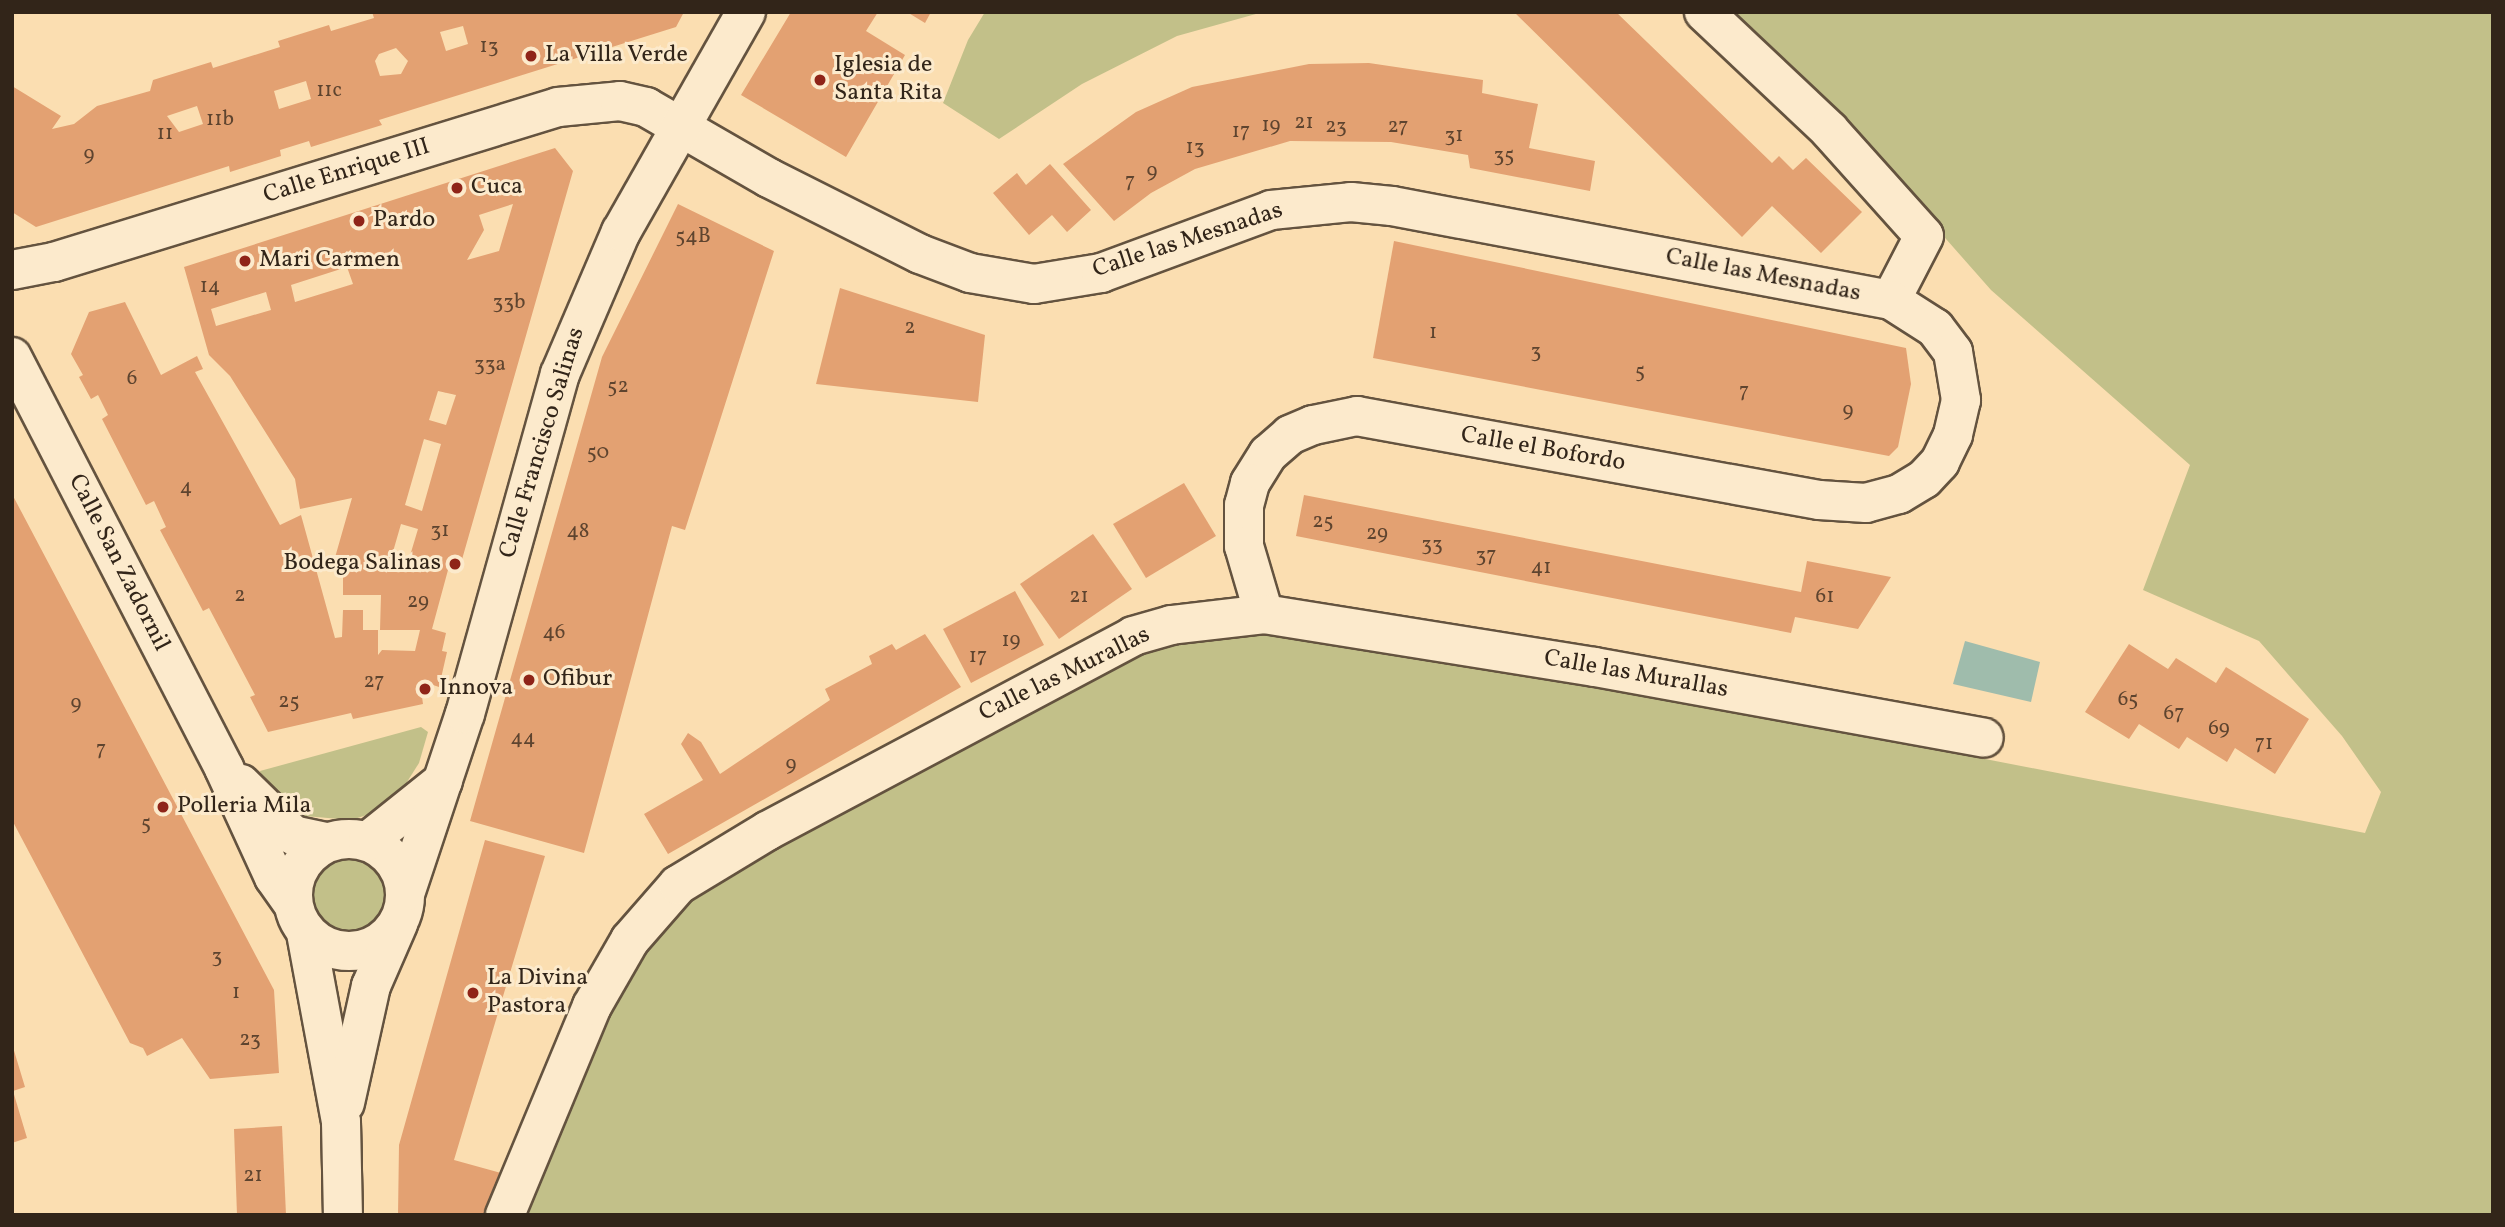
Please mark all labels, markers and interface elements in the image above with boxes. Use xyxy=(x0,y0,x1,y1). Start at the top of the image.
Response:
house number: 13 xyxy=(480,34,498,60)
place label: La Villa Verde xyxy=(545,42,689,70)
marker: La Villa Verde xyxy=(523,48,539,64)
place label: Iglesia de Santa Rita xyxy=(834,52,943,108)
marker: Iglesia de Santa Rita xyxy=(812,72,828,88)
house number: 11c xyxy=(316,78,342,104)
house number: 11b xyxy=(206,107,234,133)
house number: 21 xyxy=(1294,110,1314,136)
house number: 19 xyxy=(1261,113,1281,139)
house number: 23 xyxy=(1325,114,1347,140)
house number: 27 xyxy=(1388,114,1408,140)
house number: 17 xyxy=(1232,119,1250,145)
house number: 11 xyxy=(157,121,173,147)
house number: 31 xyxy=(1445,123,1463,149)
street label: Calle Enrique III xyxy=(260,133,434,211)
house number: 13 xyxy=(1186,135,1204,161)
house number: 9 xyxy=(84,142,94,168)
house number: 35 xyxy=(1494,143,1514,169)
house number: 9 xyxy=(1147,159,1157,185)
house number: 7 xyxy=(1125,169,1135,195)
place label: Cuca xyxy=(471,174,523,202)
marker: Cuca xyxy=(449,180,465,196)
street label: Calle las Mesnadas xyxy=(1089,197,1287,285)
place label: Pardo xyxy=(373,207,435,235)
marker: Pardo xyxy=(351,213,367,229)
house number: 54B xyxy=(675,224,711,250)
street label: Calle las Mesnadas xyxy=(1663,243,1863,309)
place label: Mari Carmen xyxy=(259,247,400,275)
marker: Mari Carmen xyxy=(237,253,253,269)
house number: 14 xyxy=(200,274,220,300)
house number: 33b xyxy=(493,290,525,316)
house number: 2 xyxy=(904,315,916,341)
house number: 1 xyxy=(1429,320,1437,346)
street label: Calle Francisco Salinas xyxy=(494,324,592,562)
house number: 3 xyxy=(1531,339,1541,365)
house number: 33a xyxy=(474,352,506,378)
house number: 5 xyxy=(1635,359,1645,385)
house number: 6 xyxy=(127,366,137,392)
house number: 52 xyxy=(607,374,629,400)
house number: 7 xyxy=(1739,379,1749,405)
house number: 9 xyxy=(1843,398,1853,424)
street label: Calle el Bofordo xyxy=(1458,421,1628,479)
house number: 50 xyxy=(587,440,609,466)
street label: Calle San Zadornil xyxy=(61,470,175,656)
house number: 4 xyxy=(180,475,192,501)
house number: 25 xyxy=(1312,509,1334,535)
house number: 31 xyxy=(431,518,449,544)
house number: 48 xyxy=(567,519,589,545)
house number: 29 xyxy=(1366,521,1388,547)
house number: 33 xyxy=(1421,532,1443,558)
house number: 37 xyxy=(1476,543,1496,569)
place label: Bodega Salinas xyxy=(283,550,441,578)
house number: 41 xyxy=(1531,555,1551,581)
marker: Bodega Salinas xyxy=(447,556,463,572)
house number: 2 xyxy=(234,583,246,609)
house number: 21 xyxy=(1069,584,1089,610)
house number: 61 xyxy=(1816,584,1834,610)
house number: 29 xyxy=(407,589,429,615)
house number: 46 xyxy=(543,620,565,646)
street label: Calle las Murallas xyxy=(975,621,1155,729)
house number: 19 xyxy=(1001,628,1021,654)
house number: 17 xyxy=(969,644,987,670)
street label: Calle las Murallas xyxy=(1542,645,1730,705)
place label: Ofibur xyxy=(543,666,612,694)
house number: 27 xyxy=(364,669,384,695)
marker: Ofibur xyxy=(521,672,537,688)
place label: Innova xyxy=(439,675,513,703)
marker: Innova xyxy=(417,681,433,697)
house number: 65 xyxy=(2118,687,2138,713)
house number: 25 xyxy=(278,689,300,715)
house number: 9 xyxy=(71,691,81,717)
house number: 67 xyxy=(2164,701,2184,727)
house number: 69 xyxy=(2208,716,2230,742)
house number: 44 xyxy=(510,726,536,752)
house number: 71 xyxy=(2255,731,2273,757)
house number: 7 xyxy=(96,737,106,763)
house number: 9 xyxy=(786,752,796,778)
place label: Polleria Mila xyxy=(177,793,311,821)
marker: Polleria Mila xyxy=(155,799,171,815)
house number: 5 xyxy=(141,811,151,837)
house number: 3 xyxy=(212,944,222,970)
place label: La Divina Pastora xyxy=(487,965,588,1021)
house number: 1 xyxy=(232,980,240,1006)
marker: La Divina Pastora xyxy=(465,985,481,1001)
house number: 23 xyxy=(239,1027,261,1053)
house number: 21 xyxy=(243,1163,263,1189)

